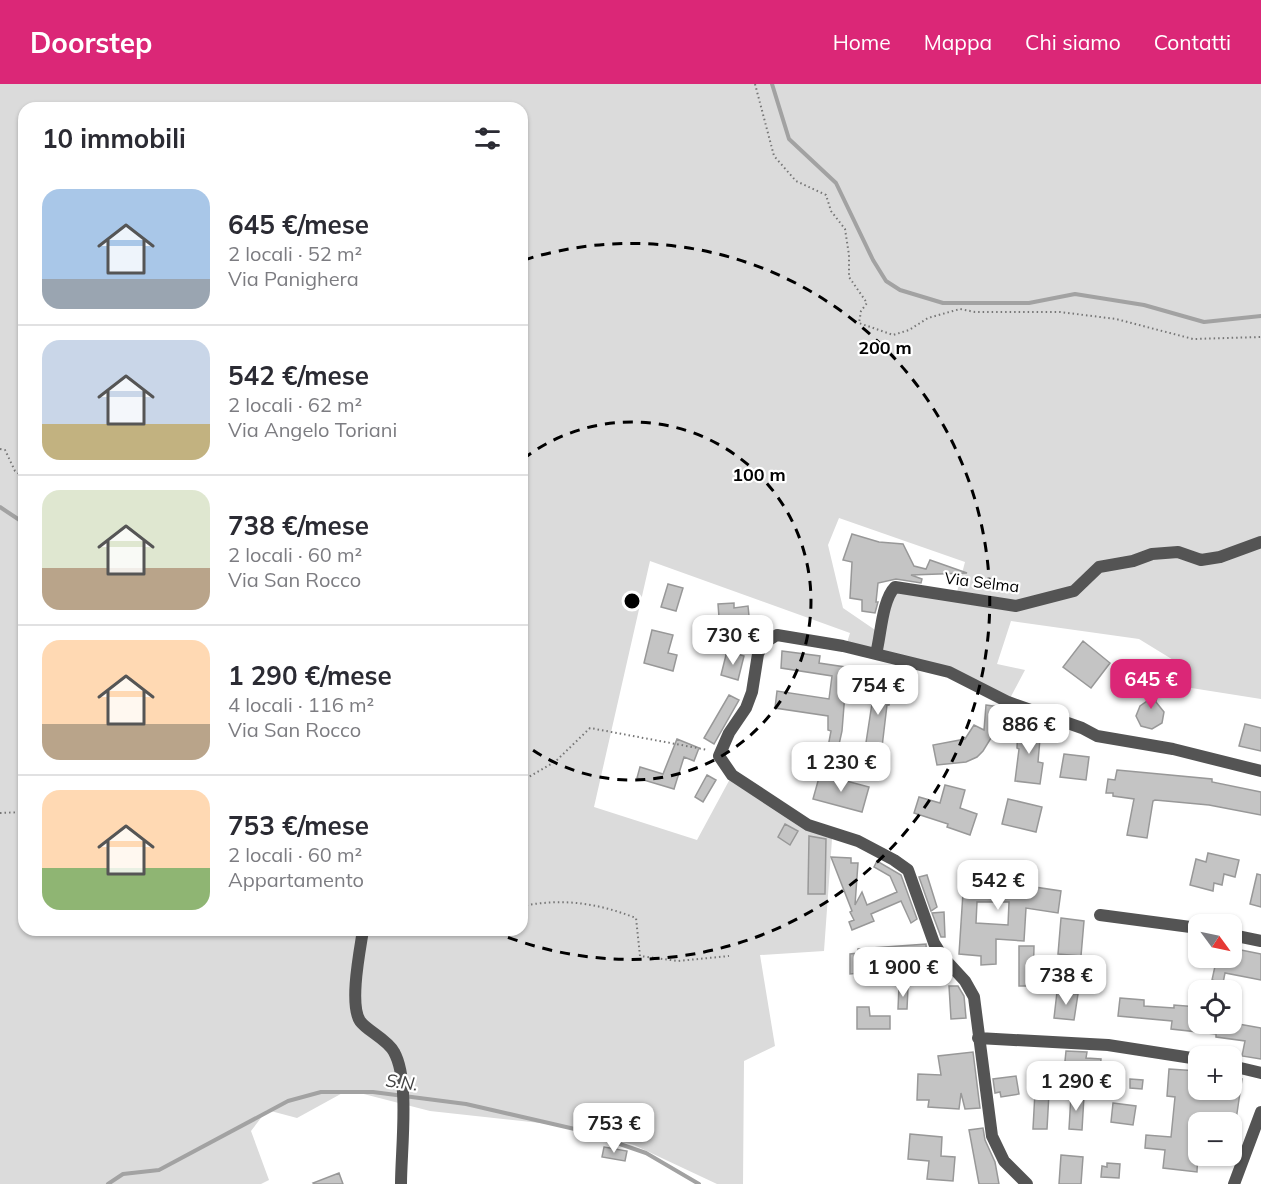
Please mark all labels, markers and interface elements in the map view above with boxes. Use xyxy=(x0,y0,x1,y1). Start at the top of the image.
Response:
text: Doorstep xyxy=(30,25,152,60)
text: Home xyxy=(833,29,891,55)
text: Mappa xyxy=(924,29,992,55)
text: Chi siamo xyxy=(1025,29,1121,55)
text: Contatti xyxy=(1154,29,1231,55)
text: 10 immobili xyxy=(42,122,186,155)
icon: filters xyxy=(471,122,504,155)
text: 645 €/mese xyxy=(228,208,369,241)
icon: home xyxy=(90,213,162,285)
text: 2 locali · 52 m² xyxy=(228,241,362,266)
text: Via Panighera xyxy=(228,266,359,291)
text: 200 m xyxy=(858,336,912,359)
text: 542 €/mese xyxy=(228,359,369,392)
icon: home xyxy=(90,364,162,436)
text: 2 locali · 62 m² xyxy=(228,392,362,417)
text: Via Angelo Toriani xyxy=(228,417,397,442)
text: 100 m xyxy=(732,463,786,486)
text: 738 €/mese xyxy=(228,509,369,542)
icon: home xyxy=(90,514,162,586)
text: 2 locali · 60 m² xyxy=(228,542,362,567)
text: Via San Rocco xyxy=(228,567,361,592)
street label: Via Selma xyxy=(944,568,1020,596)
centre of rings xyxy=(622,591,642,611)
pin: 730 € xyxy=(691,615,775,666)
text: 730 € xyxy=(706,622,760,647)
text: 1 290 €/mese xyxy=(228,659,392,692)
pin: 645 € xyxy=(1109,659,1193,710)
icon: home xyxy=(90,664,162,736)
pin: 754 € xyxy=(836,665,920,716)
text: 645 € xyxy=(1124,666,1178,691)
text: 754 € xyxy=(851,672,905,697)
text: 4 locali · 116 m² xyxy=(228,692,374,717)
pin: 886 € xyxy=(987,704,1071,755)
text: 886 € xyxy=(1002,711,1056,736)
text: Via San Rocco xyxy=(228,717,361,742)
pin: 1 230 € xyxy=(786,742,896,793)
text: 1 230 € xyxy=(806,749,876,774)
text: 753 €/mese xyxy=(228,809,369,842)
icon: home xyxy=(90,814,162,886)
text: 2 locali · 60 m² xyxy=(228,842,362,867)
pin: 542 € xyxy=(956,860,1040,911)
text: Appartamento xyxy=(228,867,364,892)
text: 542 € xyxy=(971,867,1025,892)
north arrow xyxy=(1188,914,1242,968)
map controls xyxy=(1188,914,1242,1166)
pin: 1 900 € xyxy=(848,947,958,998)
text: 1 900 € xyxy=(868,954,938,979)
pin: 738 € xyxy=(1024,955,1108,1006)
text: 738 € xyxy=(1039,962,1093,987)
button: locate xyxy=(1188,980,1242,1034)
button: + xyxy=(1188,1046,1242,1100)
pin: 1 290 € xyxy=(1021,1061,1131,1112)
water label: S.N. xyxy=(384,1068,420,1096)
text: 1 290 € xyxy=(1041,1068,1111,1093)
pin: 753 € xyxy=(572,1103,656,1154)
text: 753 € xyxy=(587,1110,641,1135)
button: − xyxy=(1188,1112,1242,1166)

